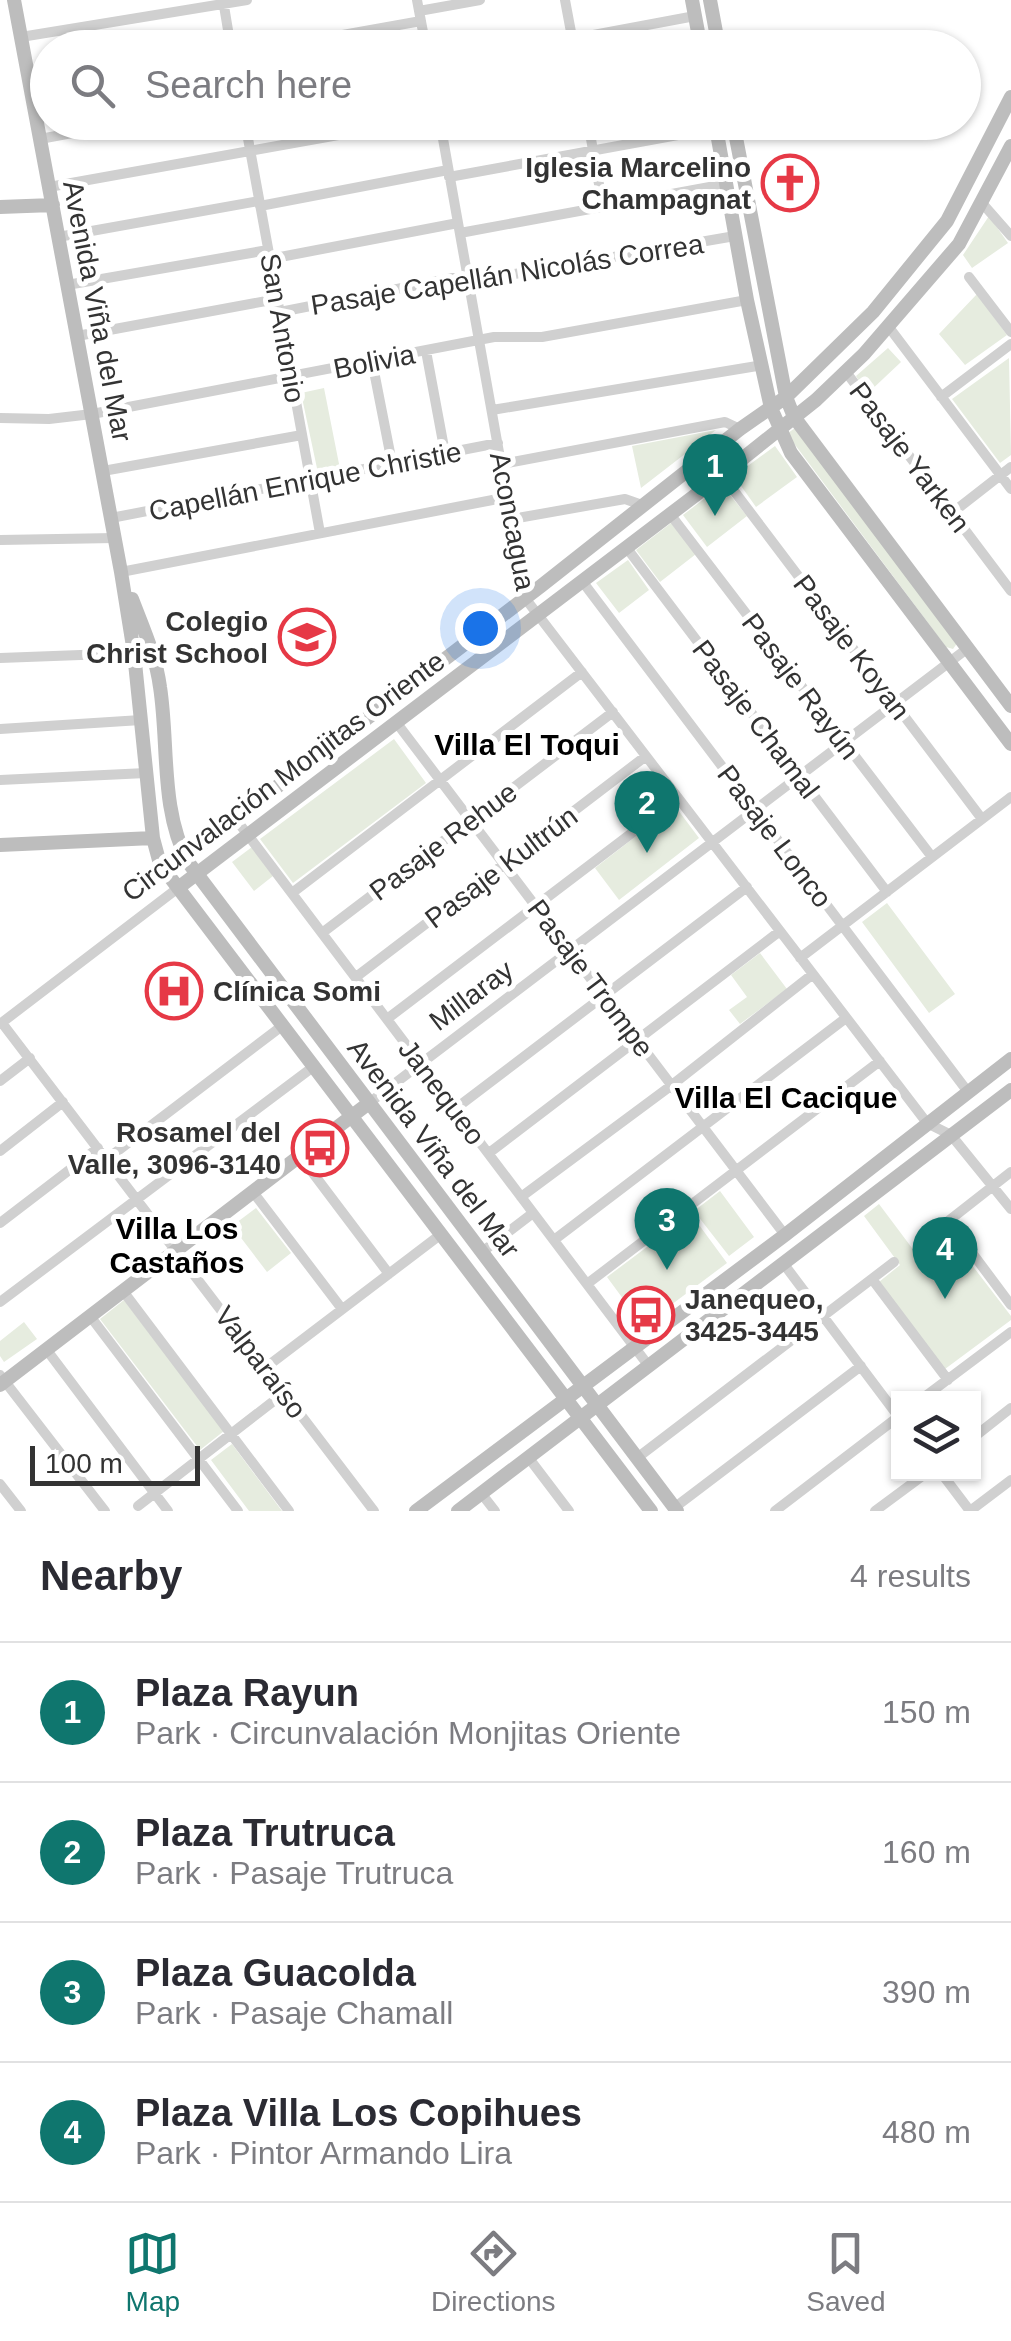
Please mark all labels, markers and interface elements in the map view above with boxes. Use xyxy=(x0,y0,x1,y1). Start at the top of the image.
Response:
search box xyxy=(30,30,981,140)
icon: search xyxy=(65,58,120,113)
text: Search here xyxy=(145,64,352,106)
place label: Iglesia Marcelino Champagnat xyxy=(525,152,751,215)
church icon: Iglesia Marcelino Champagnat xyxy=(760,153,820,213)
street label: Avenida Viña del Mar xyxy=(57,178,138,444)
street label: Pasaje Capellán Nicolás Correa xyxy=(309,228,706,321)
street label: San Antonio xyxy=(254,251,311,405)
street label: Bolivia xyxy=(331,338,418,385)
street label: Pasaje Yarken xyxy=(843,376,976,538)
pin: 1 xyxy=(682,434,748,516)
street label: Capellán Enrique Christie xyxy=(146,436,464,527)
street label: Aconcagua xyxy=(484,449,541,593)
street label: Pasaje Koyan xyxy=(787,569,916,726)
your location xyxy=(455,603,506,654)
place label: Colegio Christ School xyxy=(86,606,268,669)
school or university icon: Colegio Christ School xyxy=(277,607,337,667)
street label: Pasaje Rayún xyxy=(736,607,865,765)
street label: Pasaje Chamal xyxy=(686,634,825,804)
street label: Circunvalación Monjitas Oriente xyxy=(116,645,450,908)
district label: Villa El Toqui xyxy=(434,728,620,761)
street label: Pasaje Lonco xyxy=(711,759,838,913)
pin: 2 xyxy=(614,770,680,853)
street label: Pasaje Rehue xyxy=(364,776,523,907)
street label: Pasaje Kultrún xyxy=(419,800,583,935)
street label: Pasaje Trompe xyxy=(522,894,660,1063)
street label: Millaray xyxy=(423,954,519,1037)
hospital icon: Clínica Somi xyxy=(144,961,204,1021)
place label: Clínica Somi xyxy=(213,976,381,1007)
street label: Avenida Viña del Mar xyxy=(341,1033,526,1264)
street label: Janequeo xyxy=(392,1034,491,1151)
district label: Villa El Cacique xyxy=(675,1081,897,1114)
place label: Rosamel del Valle, 3096-3140 xyxy=(68,1117,281,1180)
bus stop icon: Rosamel del Valle, 3096-3140 xyxy=(290,1118,350,1178)
pin: 3 xyxy=(634,1188,700,1270)
district label: Villa Los Castaños xyxy=(109,1212,245,1279)
pin: 4 xyxy=(912,1216,978,1299)
place label: Janequeo, 3425-3445 xyxy=(685,1284,823,1347)
bus stop icon: Janequeo, 3425-3445 xyxy=(616,1285,676,1345)
street label: Valparaíso xyxy=(209,1300,313,1424)
map controls xyxy=(891,1391,981,1481)
button: layers xyxy=(891,1391,981,1481)
scale bar xyxy=(30,1441,200,1486)
text: 100 m xyxy=(45,1448,123,1479)
text: Nearby xyxy=(40,1552,182,1599)
text: 4 results xyxy=(850,1558,971,1594)
text: Plaza Rayun xyxy=(135,1672,359,1714)
text: 1 xyxy=(64,1694,81,1730)
text: 150 m xyxy=(882,1694,971,1730)
text: Park · Circunvalación Monjitas Oriente xyxy=(135,1715,681,1751)
text: Plaza Trutruca xyxy=(135,1812,395,1854)
text: 2 xyxy=(64,1834,81,1870)
text: 160 m xyxy=(882,1834,971,1870)
text: Park · Pasaje Trutruca xyxy=(135,1855,453,1891)
text: Plaza Guacolda xyxy=(135,1952,416,1994)
text: 3 xyxy=(64,1974,81,2010)
text: 390 m xyxy=(882,1974,971,2010)
text: Park · Pasaje Chamall xyxy=(135,1995,453,2031)
text: Plaza Villa Los Copihues xyxy=(135,2092,582,2134)
text: 4 xyxy=(64,2114,81,2150)
text: 480 m xyxy=(882,2114,971,2150)
text: Park · Pintor Armando Lira xyxy=(135,2135,512,2171)
tab: Map xyxy=(125,2226,180,2318)
tab: Directions xyxy=(431,2226,556,2318)
tab: Saved xyxy=(806,2226,886,2318)

